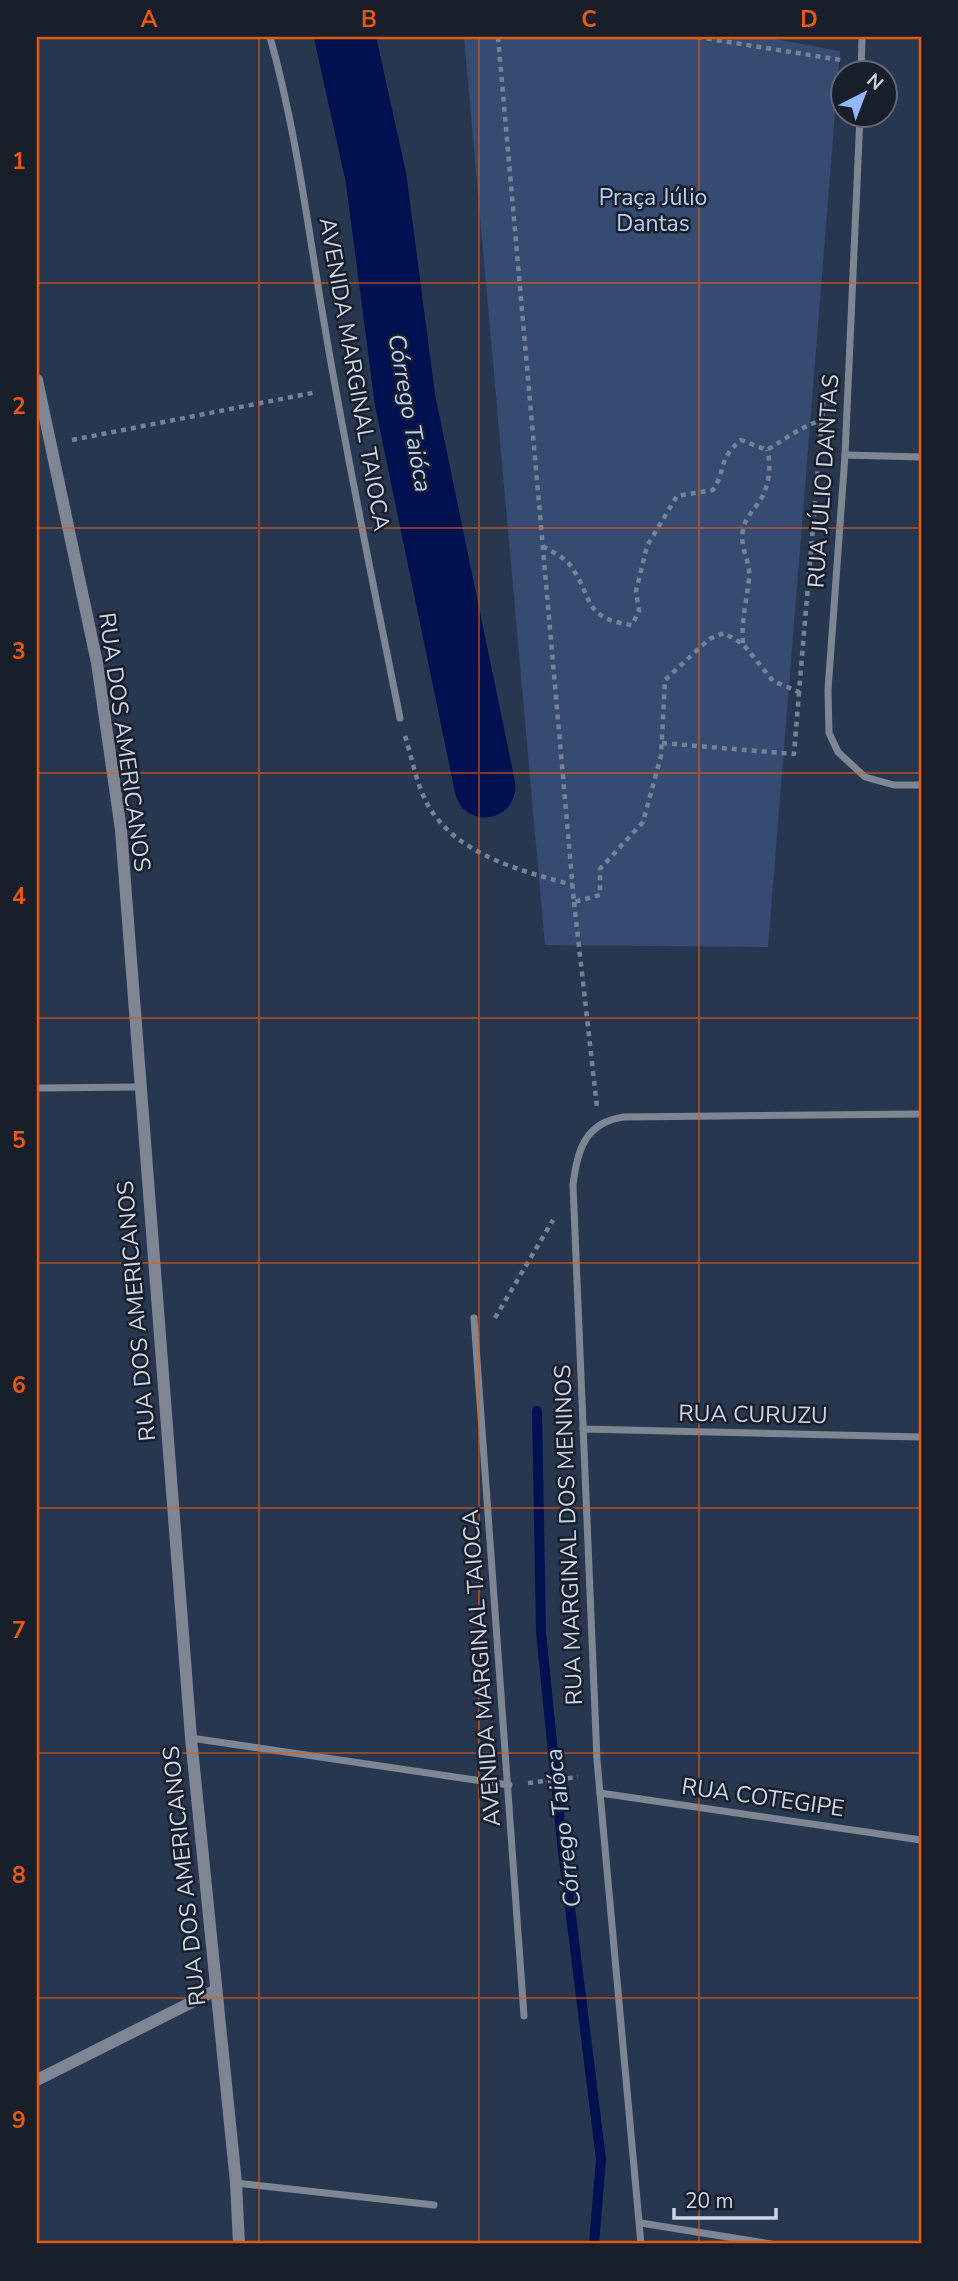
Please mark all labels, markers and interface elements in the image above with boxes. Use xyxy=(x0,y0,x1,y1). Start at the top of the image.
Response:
text: A xyxy=(140,4,158,35)
text: B xyxy=(361,4,377,35)
text: C xyxy=(581,4,597,35)
text: D xyxy=(800,4,818,35)
north arrow xyxy=(828,60,898,130)
text: N xyxy=(861,68,889,97)
text: 1 xyxy=(12,146,26,177)
park label: Praça Júlio Dantas xyxy=(599,182,707,239)
street label: AVENIDA MARGINAL TAIOCA xyxy=(312,215,397,534)
water label: Córrego Taióca xyxy=(380,331,440,495)
street label: RUA JÚLIO DANTAS xyxy=(801,373,846,589)
text: 2 xyxy=(12,391,26,422)
street label: RUA DOS AMERICANOS xyxy=(91,611,158,874)
text: 3 xyxy=(12,636,26,667)
text: 4 xyxy=(12,881,26,912)
text: 5 xyxy=(12,1125,26,1156)
street label: RUA DOS AMERICANOS xyxy=(110,1179,163,1442)
street label: RUA MARGINAL DOS MENINOS xyxy=(547,1364,590,1706)
text: 6 xyxy=(12,1370,26,1401)
street label: RUA CURUZU xyxy=(678,1398,828,1431)
street label: AVENIDA MARGINAL TAIOCA xyxy=(455,1508,508,1828)
text: 7 xyxy=(12,1615,26,1646)
street label: RUA DOS AMERICANOS xyxy=(155,1744,214,2007)
water label: Córrego Taióca xyxy=(537,1747,589,1909)
street label: RUA COTEGIPE xyxy=(680,1771,846,1824)
text: 8 xyxy=(12,1860,26,1891)
text: 9 xyxy=(12,2105,26,2136)
scale bar xyxy=(674,2176,776,2220)
text: 20 m xyxy=(685,2187,734,2215)

